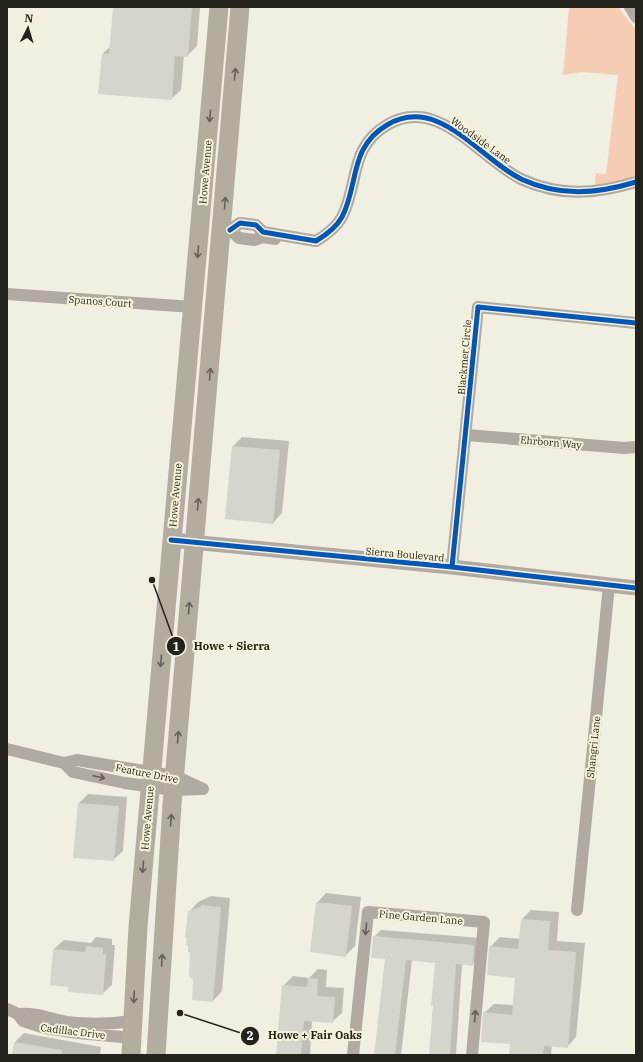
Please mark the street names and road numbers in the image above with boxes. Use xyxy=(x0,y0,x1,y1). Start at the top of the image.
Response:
street label: Woodside Lane xyxy=(448,114,514,167)
street label: Howe Avenue xyxy=(196,140,215,204)
street label: Spanos Court xyxy=(68,293,132,310)
street label: Blackmer Circle xyxy=(455,319,474,395)
street label: Ehrborn Way xyxy=(520,433,583,452)
street label: Howe Avenue xyxy=(166,463,185,527)
street label: Sierra Boulevard xyxy=(365,545,445,564)
street label: Shangri Lane xyxy=(584,715,603,779)
street label: Feature Drive xyxy=(114,761,179,786)
street label: Howe Avenue xyxy=(138,786,157,850)
street label: Pine Garden Lane xyxy=(379,907,463,928)
street label: Cadillac Drive xyxy=(40,1021,106,1042)

